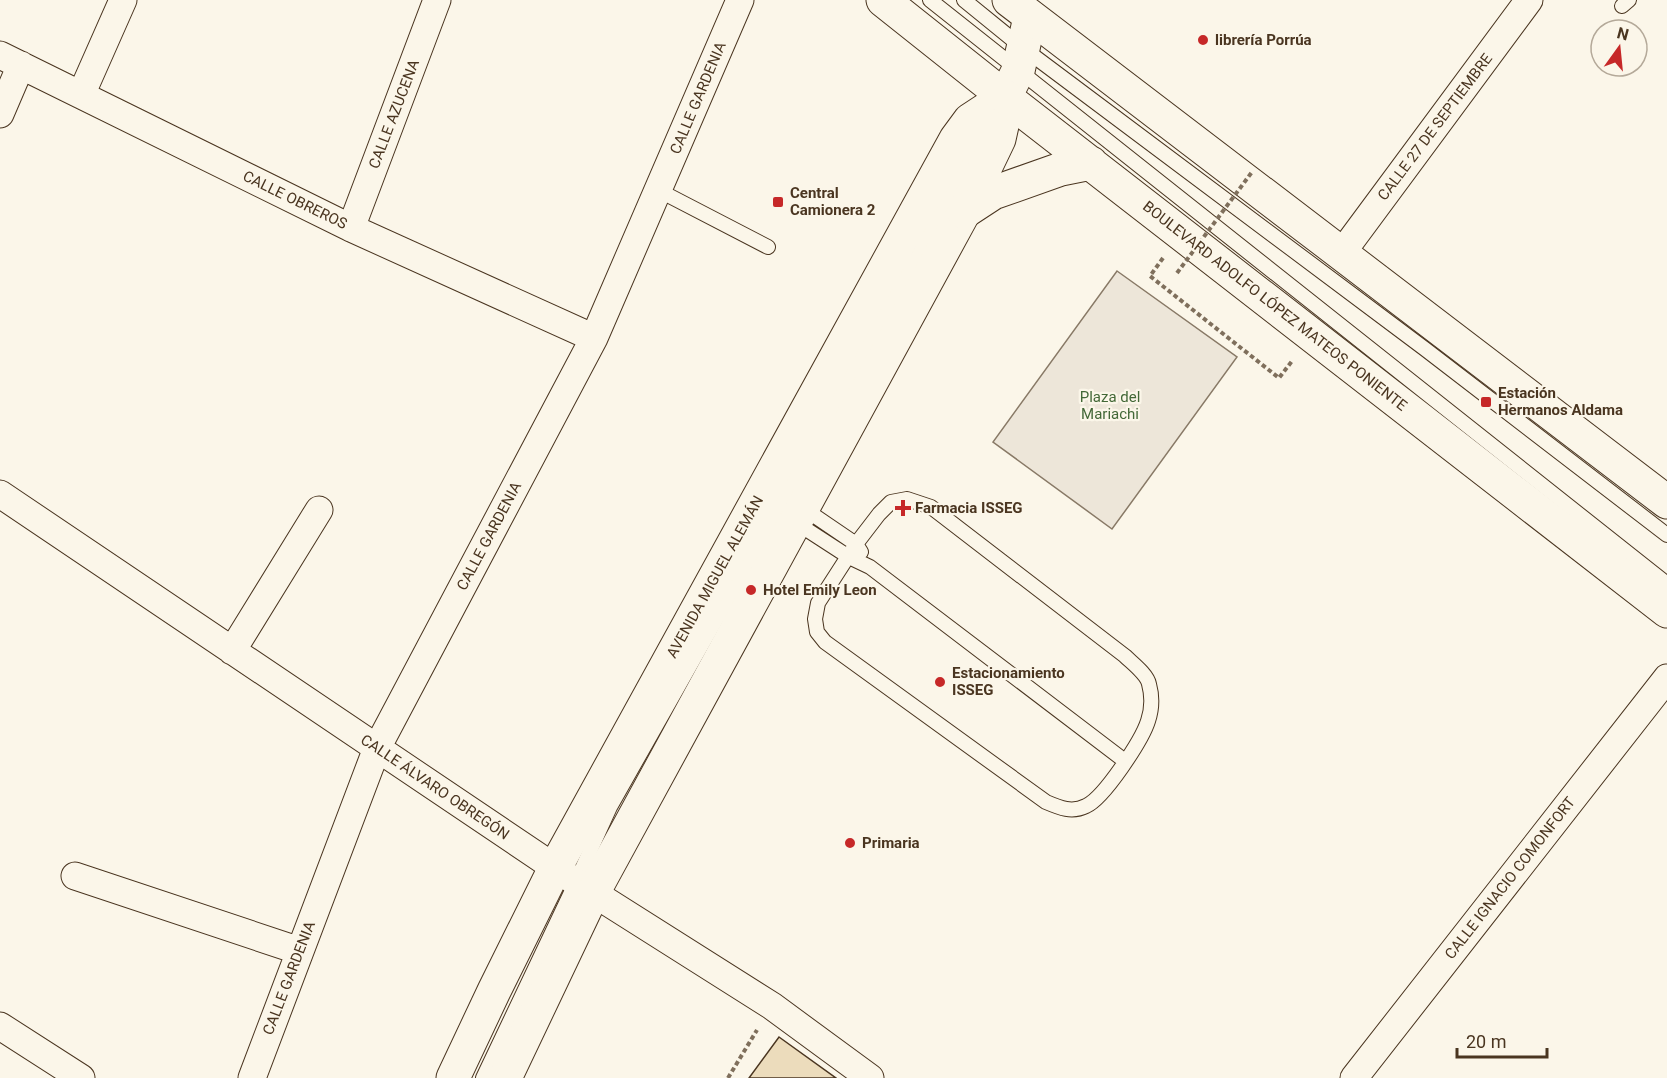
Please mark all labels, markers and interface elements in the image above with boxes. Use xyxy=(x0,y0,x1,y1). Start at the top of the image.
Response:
north arrow xyxy=(1589,18,1649,78)
text: N xyxy=(1615,23,1631,45)
place label: librería Porrúa xyxy=(1215,31,1312,49)
marker: librería Porrúa xyxy=(1196,33,1210,47)
street label: CALLE GARDENIA xyxy=(666,39,730,157)
street label: CALLE 27 DE SEPTIEMBRE xyxy=(1374,50,1496,204)
street label: CALLE AZUCENA xyxy=(365,57,423,171)
street label: CALLE OBREROS xyxy=(240,167,350,233)
place label: Central Camionera 2 xyxy=(790,184,876,219)
marker: Central Camionera 2 xyxy=(771,195,785,209)
street label: BOULEVARD ADOLFO LÓPEZ MATEOS PONIENTE xyxy=(1139,197,1411,415)
place label: Estación Hermanos Aldama xyxy=(1498,384,1623,419)
park label: Plaza del Mariachi xyxy=(1080,388,1140,423)
marker: Estación Hermanos Aldama xyxy=(1479,395,1493,409)
street label: CALLE GARDENIA xyxy=(453,478,525,593)
street label: AVENIDA MIGUEL ALEMÁN xyxy=(663,493,767,661)
place label: Farmacia ISSEG xyxy=(915,499,1023,517)
marker: Farmacia ISSEG xyxy=(896,501,910,515)
place label: Hotel Emily Leon xyxy=(763,581,877,599)
marker: Hotel Emily Leon xyxy=(744,583,758,597)
place label: Estacionamiento ISSEG xyxy=(952,664,1065,699)
marker: Estacionamiento ISSEG xyxy=(933,675,947,689)
street label: CALLE ÁLVARO OBREGÓN xyxy=(357,731,513,843)
street label: CALLE IGNACIO COMONFORT xyxy=(1441,793,1579,963)
place label: Primaria xyxy=(862,834,920,852)
marker: Primaria xyxy=(843,836,857,850)
street label: CALLE GARDENIA xyxy=(259,918,319,1037)
scale bar xyxy=(1457,1021,1547,1059)
text: 20 m xyxy=(1466,1031,1506,1052)

